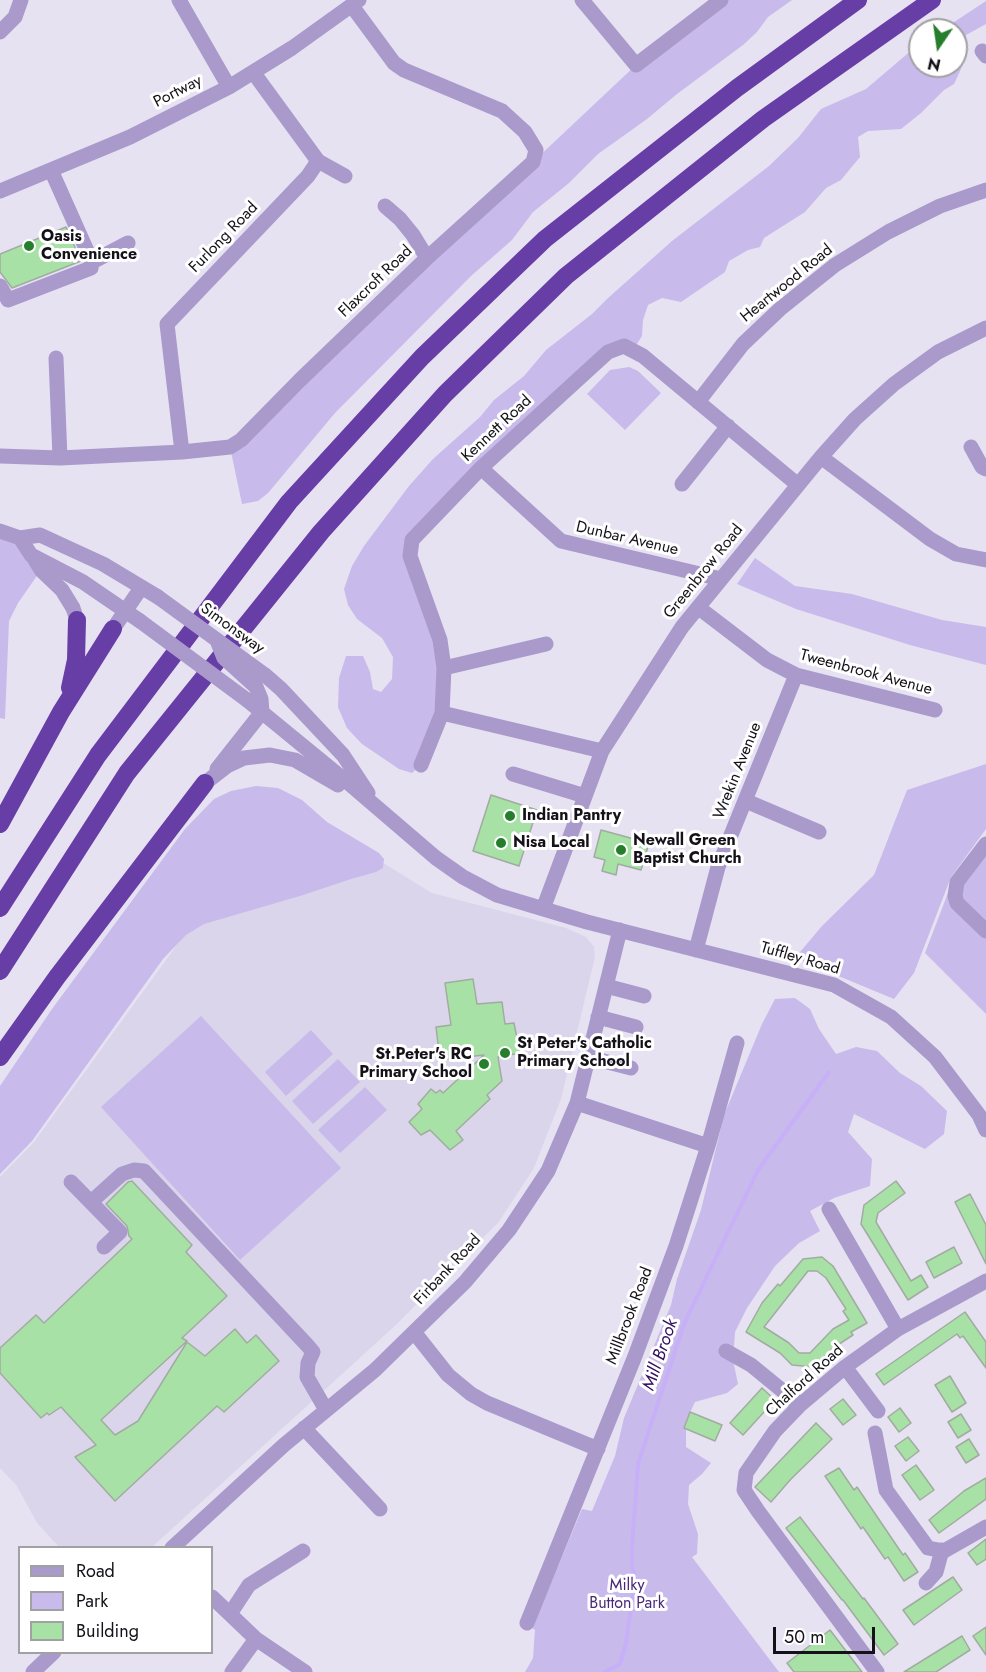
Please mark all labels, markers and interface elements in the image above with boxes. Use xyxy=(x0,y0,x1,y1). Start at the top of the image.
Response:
north arrow xyxy=(908,18,968,78)
text: N xyxy=(926,51,943,77)
street label: Portway xyxy=(151,72,205,112)
street label: Furlong Road xyxy=(186,199,262,277)
place label: Oasis Convenience xyxy=(41,227,137,265)
marker: Oasis Convenience xyxy=(22,239,36,253)
street label: Heartwood Road xyxy=(737,241,837,327)
street label: Flaxcroft Road xyxy=(335,242,417,322)
street label: Kennett Road xyxy=(458,392,536,466)
street label: Dunbar Avenue xyxy=(574,518,680,560)
street label: Greenbrow Road xyxy=(660,521,748,623)
street label: Simonsway xyxy=(196,599,268,659)
street label: Tweenbrook Avenue xyxy=(798,646,934,700)
street label: Wrekin Avenue xyxy=(710,720,766,822)
place label: Indian Pantry xyxy=(522,806,621,826)
marker: Indian Pantry xyxy=(503,809,517,823)
place label: Newall Green Baptist Church xyxy=(633,831,742,869)
place label: Nisa Local xyxy=(513,833,590,853)
marker: Nisa Local xyxy=(494,836,508,850)
marker: Newall Green Baptist Church xyxy=(614,843,628,857)
street label: Tuffley Road xyxy=(758,939,842,979)
place label: St Peter's Catholic Primary School xyxy=(517,1034,652,1072)
place label: St.Peter's RC Primary School xyxy=(359,1045,472,1083)
marker: St Peter's Catholic Primary School xyxy=(498,1046,512,1060)
marker: St.Peter's RC Primary School xyxy=(477,1057,491,1071)
street label: Firbank Road xyxy=(411,1231,485,1309)
street label: Millbrook Road xyxy=(603,1265,657,1367)
water label: Mill Brook xyxy=(639,1316,683,1394)
street label: Chalford Road xyxy=(762,1341,848,1421)
legend xyxy=(18,1546,213,1654)
text: Road xyxy=(76,1558,115,1584)
park label: Milky Button Park xyxy=(589,1576,665,1614)
text: Park xyxy=(76,1588,108,1614)
scale bar xyxy=(776,1615,878,1653)
text: Building xyxy=(76,1618,139,1644)
text: 50 m xyxy=(784,1624,824,1650)

